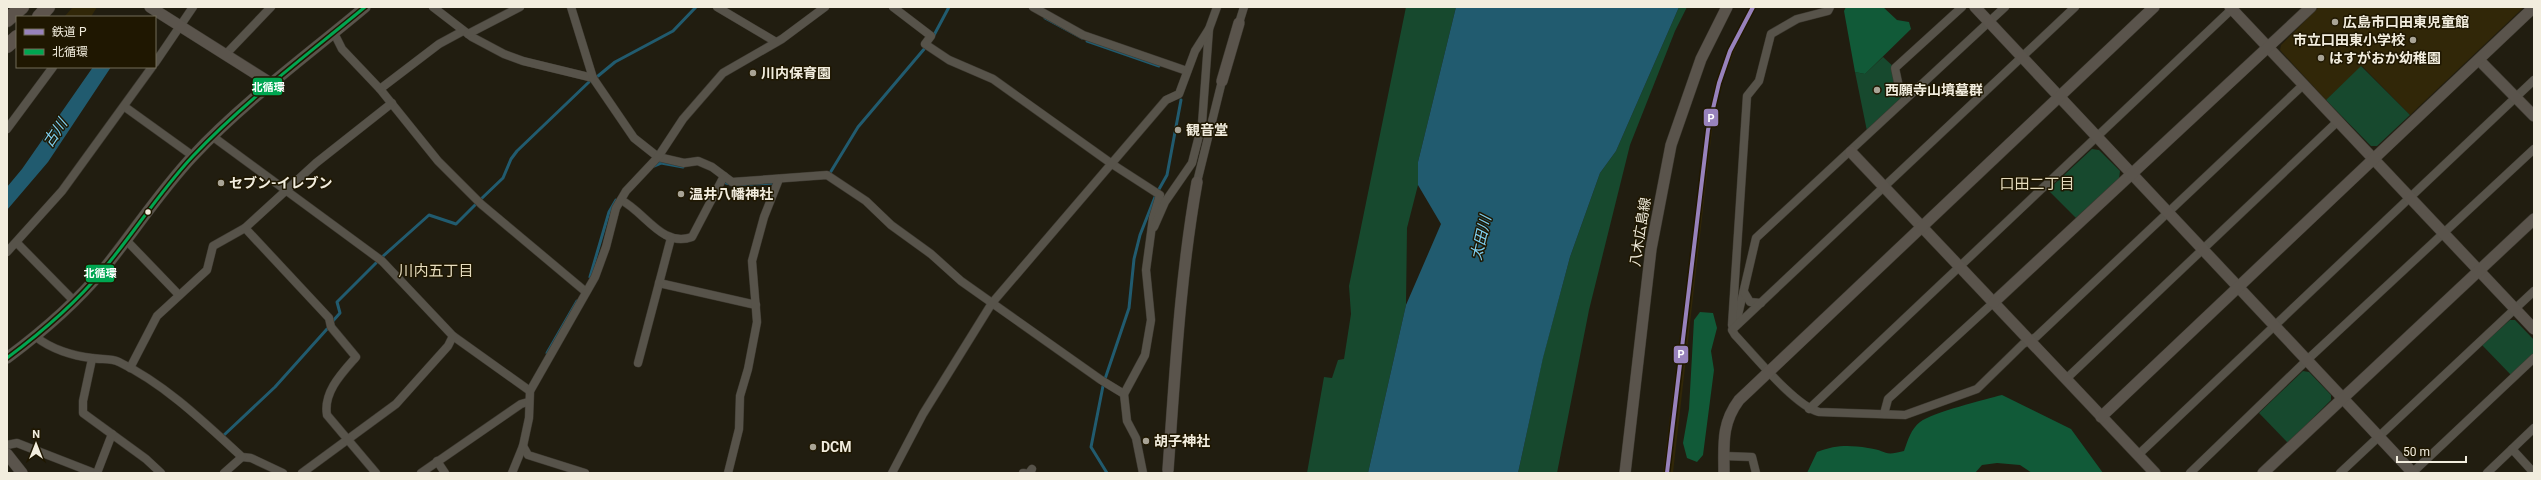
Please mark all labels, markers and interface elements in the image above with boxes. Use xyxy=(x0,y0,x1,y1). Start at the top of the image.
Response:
place label: 広島市口田東児童館 xyxy=(2343,14,2469,30)
legend xyxy=(16,16,156,68)
marker: 広島市口田東児童館 xyxy=(2330,17,2340,27)
text: 鉄道 P xyxy=(52,25,87,39)
place label: 市立口田東小学校 xyxy=(2293,32,2405,48)
marker: 市立口田東小学校 xyxy=(2408,35,2418,45)
text: 北循環 xyxy=(52,45,88,59)
place label: はすがおか幼稚園 xyxy=(2329,50,2441,66)
marker: はすがおか幼稚園 xyxy=(2316,53,2326,63)
place label: 川内保育園 xyxy=(761,65,831,81)
marker: 川内保育園 xyxy=(748,68,758,78)
line badge: 北循環 xyxy=(252,77,283,96)
text: 北循環 xyxy=(252,81,285,94)
place label: 西願寺山墳墓群 xyxy=(1885,82,1983,98)
marker: 西願寺山墳墓群 xyxy=(1872,85,1882,95)
line badge: P xyxy=(1703,108,1719,127)
text: P xyxy=(1707,112,1715,125)
water label: 古川 xyxy=(39,114,72,150)
place label: 観音堂 xyxy=(1186,122,1228,138)
marker: 観音堂 xyxy=(1173,125,1183,135)
place label: セブン-イレブン xyxy=(229,175,333,191)
district label: 口田二丁目 xyxy=(1999,175,2075,193)
marker: セブン-イレブン xyxy=(216,178,226,188)
place label: 温井八幡神社 xyxy=(689,186,773,202)
marker: 温井八幡神社 xyxy=(676,189,686,199)
street label: 八木広島線 xyxy=(1627,196,1653,268)
unlabelled marker xyxy=(143,207,153,217)
water label: 太田川 xyxy=(1467,212,1495,262)
district label: 川内五丁目 xyxy=(398,262,474,280)
line badge: 北循環 xyxy=(85,264,115,283)
text: 北循環 xyxy=(84,267,117,280)
line badge: P xyxy=(1673,345,1689,364)
text: P xyxy=(1677,348,1685,361)
north arrow xyxy=(16,424,56,464)
text: N xyxy=(32,428,40,441)
place label: 胡子神社 xyxy=(1154,433,1210,449)
marker: 胡子神社 xyxy=(1141,436,1151,446)
scale bar xyxy=(2397,438,2466,464)
place label: DCM xyxy=(821,439,852,455)
marker: DCM xyxy=(808,442,818,452)
text: 50 m xyxy=(2403,445,2430,459)

